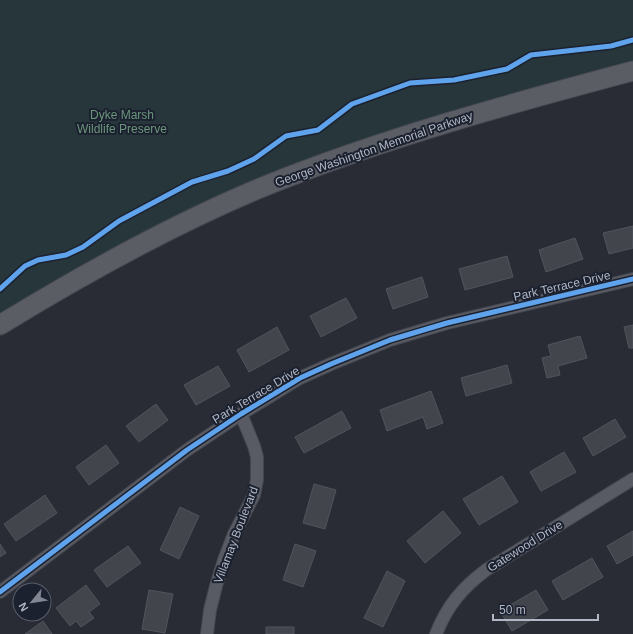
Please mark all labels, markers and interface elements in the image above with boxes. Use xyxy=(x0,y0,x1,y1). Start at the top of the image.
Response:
park label: Dyke Marsh Wildlife Preserve xyxy=(77,108,167,136)
street label: George Washington Memorial Parkway xyxy=(273,108,475,190)
street label: Park Terrace Drive xyxy=(512,268,612,304)
street label: Park Terrace Drive xyxy=(210,363,302,427)
street label: Villamay Boulevard xyxy=(211,485,261,585)
street label: Gatewood Drive xyxy=(485,517,565,575)
north arrow xyxy=(12,582,52,622)
scale bar xyxy=(493,596,598,622)
text: N xyxy=(16,601,31,613)
text: 50 m xyxy=(499,603,526,617)

